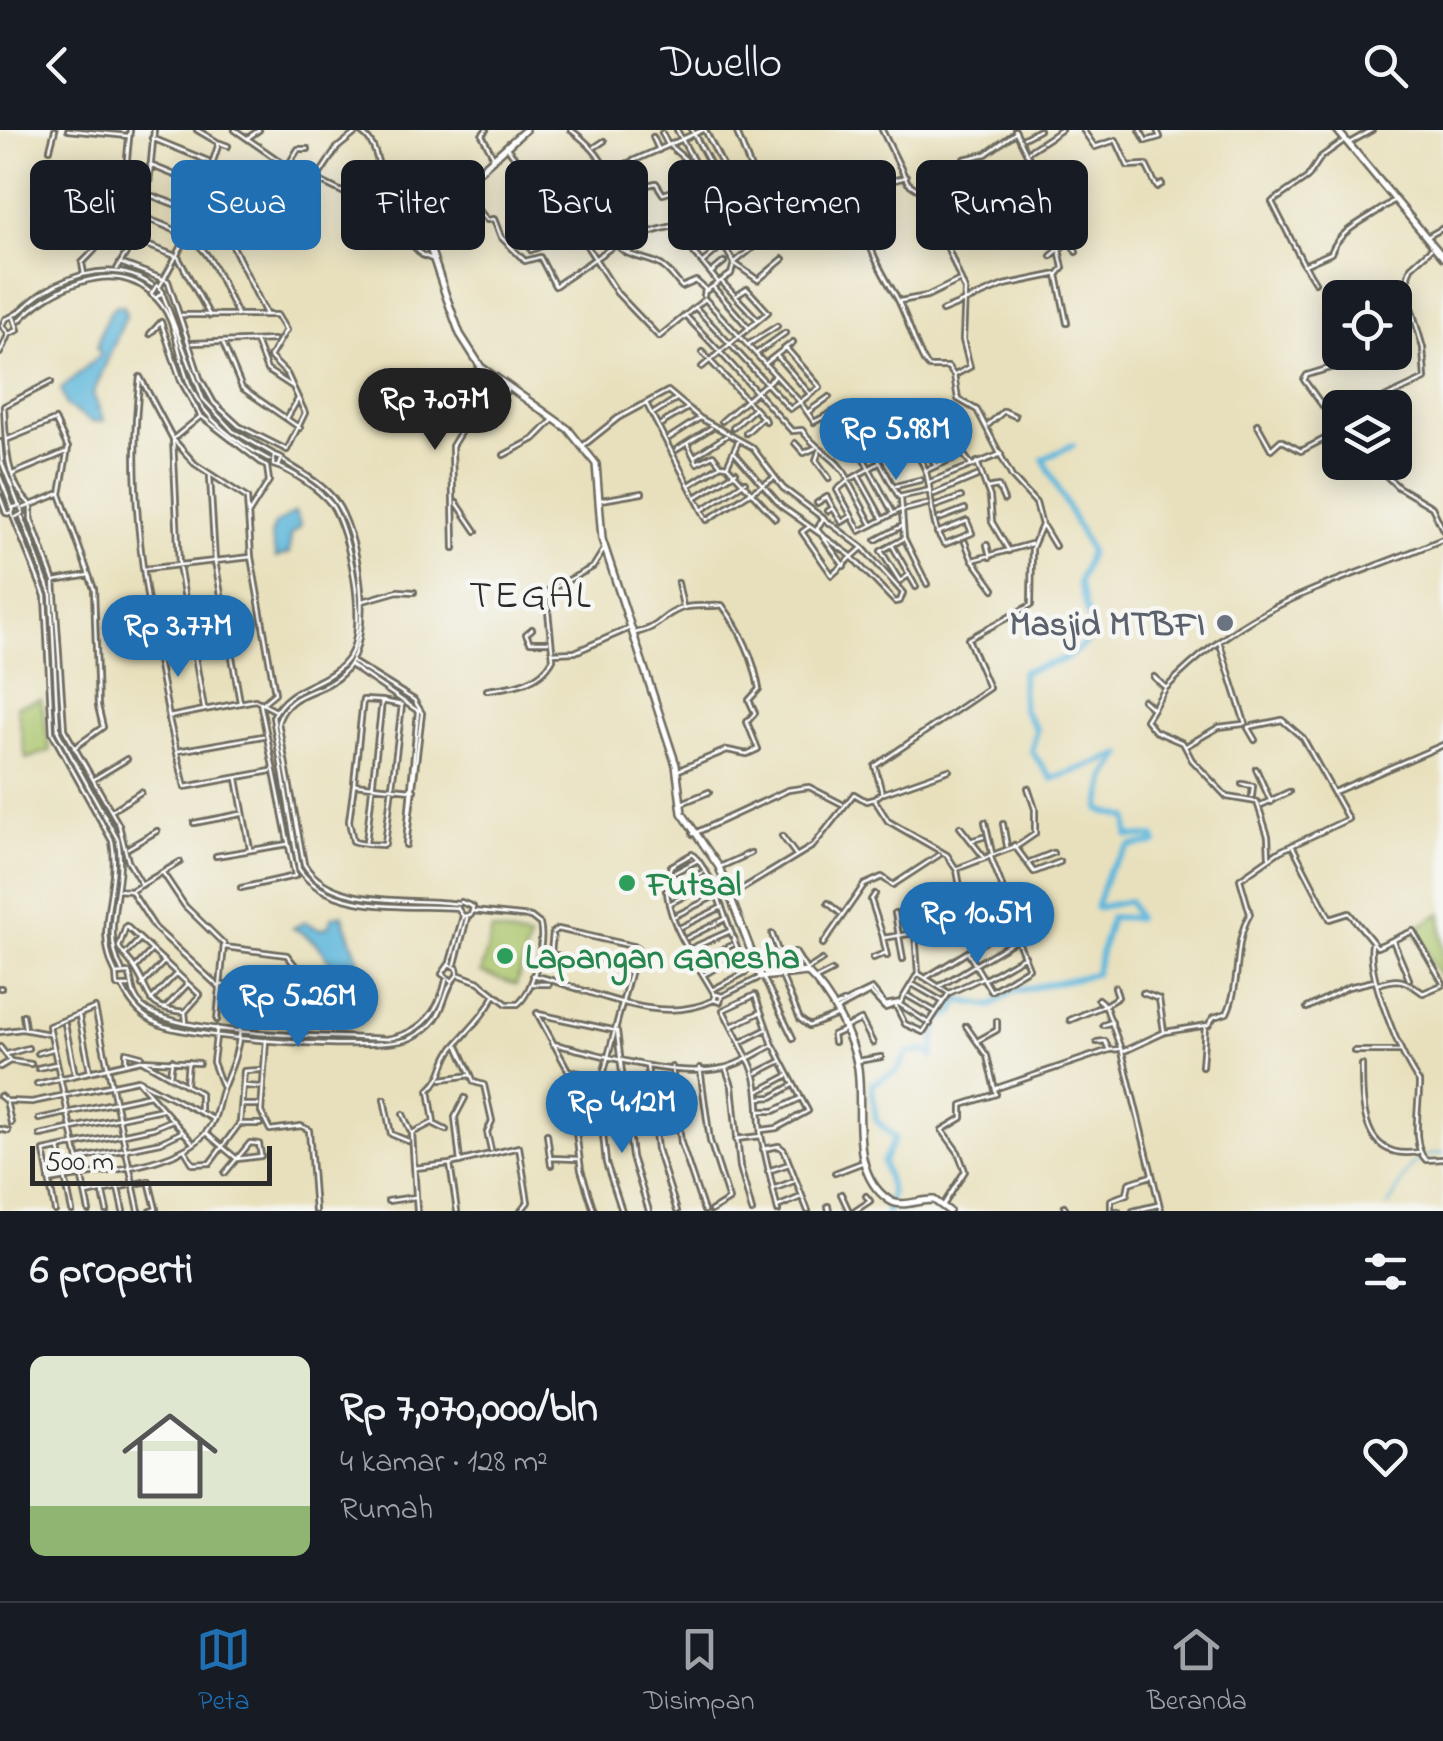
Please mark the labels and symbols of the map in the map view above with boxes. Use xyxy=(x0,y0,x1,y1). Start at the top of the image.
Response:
pin: Rp 7.07M xyxy=(332,368,538,453)
pin: Rp 5.98M xyxy=(793,398,999,483)
district label: TEGAL xyxy=(469,568,593,627)
pin: Rp 3.77M xyxy=(75,595,281,680)
place label: Masjid MTBFI xyxy=(1010,601,1205,652)
marker: Masjid MTBFI xyxy=(1214,612,1236,634)
place label: Futsal xyxy=(645,861,742,912)
marker: Futsal xyxy=(616,872,638,894)
pin: Rp 10.5M xyxy=(874,882,1080,967)
place label: Lapangan Ganesha xyxy=(525,934,800,986)
marker: Lapangan Ganesha xyxy=(494,945,516,967)
pin: Rp 5.26M xyxy=(195,965,401,1050)
pin: Rp 4.12M xyxy=(519,1071,725,1156)
scale bar xyxy=(30,1141,272,1186)

